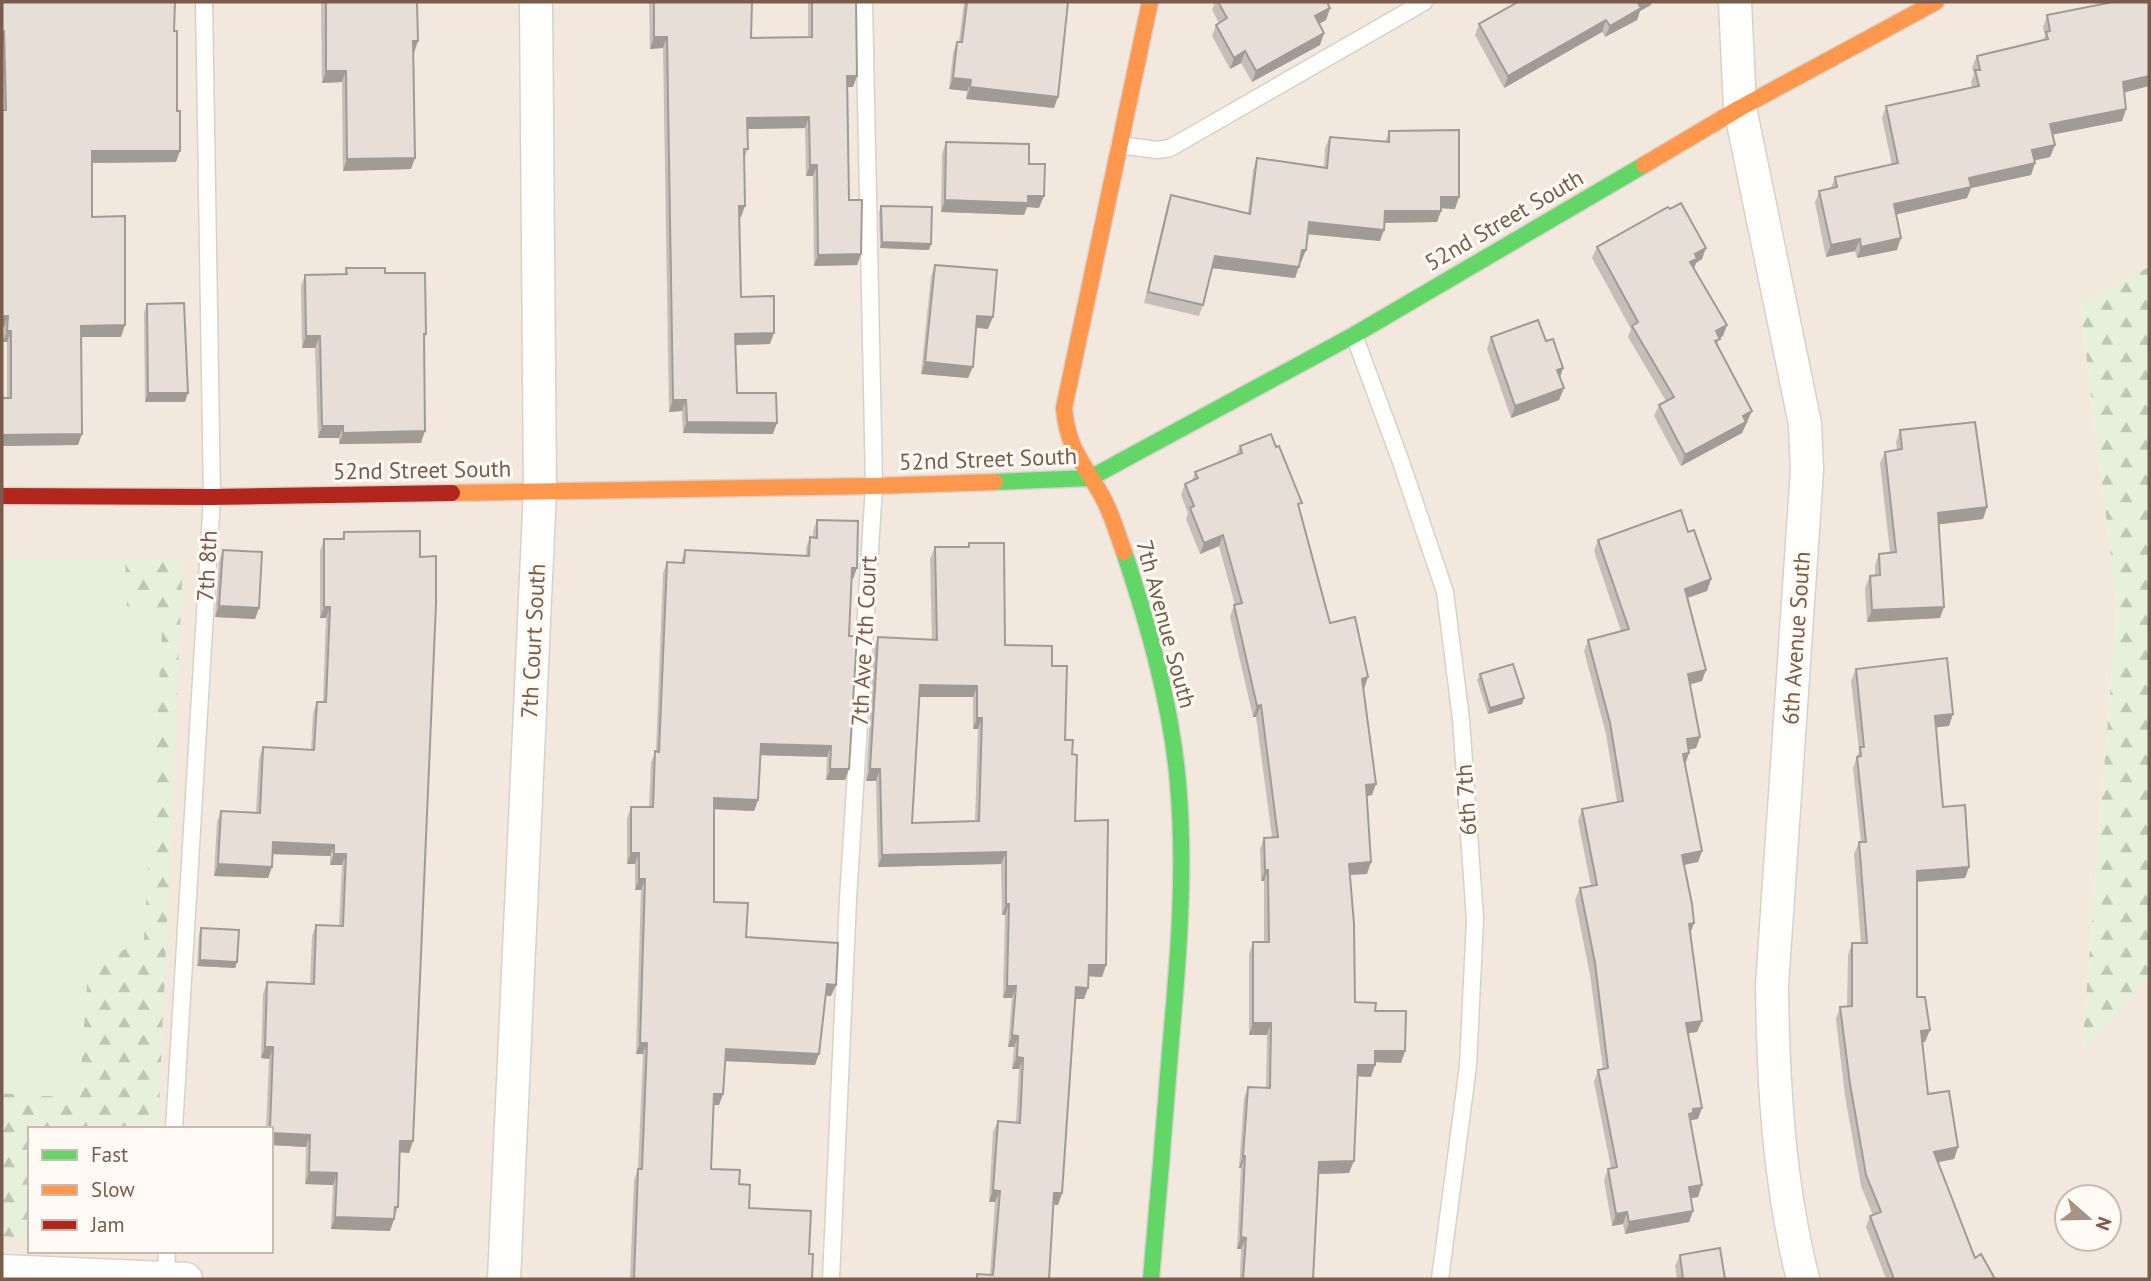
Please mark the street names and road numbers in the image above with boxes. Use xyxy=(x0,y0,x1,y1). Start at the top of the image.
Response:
street label: 52nd Street South xyxy=(1419,162,1588,277)
street label: 52nd Street South xyxy=(898,441,1078,476)
street label: 52nd Street South xyxy=(333,453,511,486)
street label: 7th 8th xyxy=(190,530,223,602)
street label: 7th Avenue South xyxy=(1130,537,1203,711)
street label: 6th Avenue South xyxy=(1775,550,1816,726)
street label: 7th Ave 7th Court xyxy=(845,555,882,727)
street label: 7th Court South xyxy=(514,563,551,719)
street label: 6th 7th xyxy=(1449,763,1482,837)

